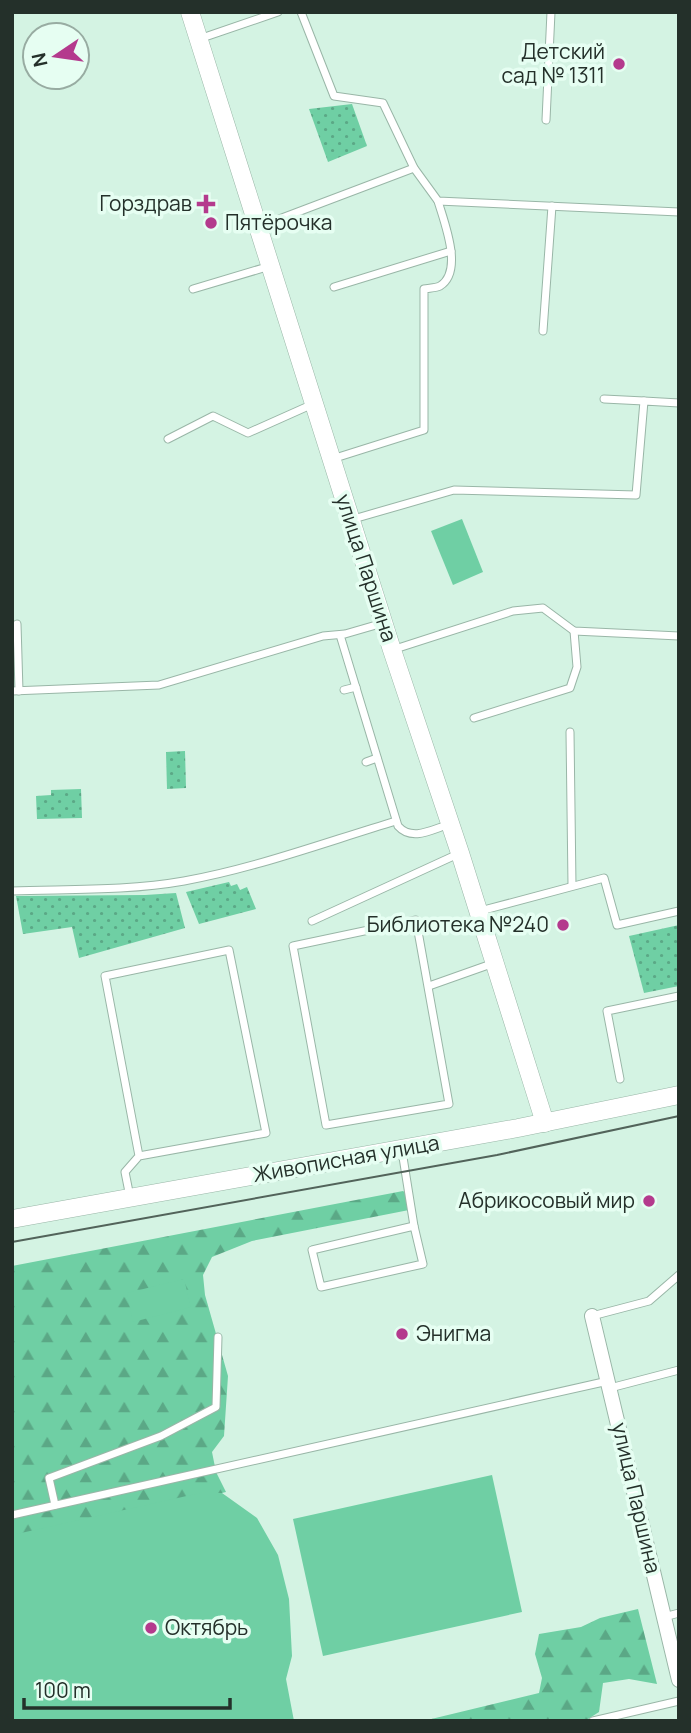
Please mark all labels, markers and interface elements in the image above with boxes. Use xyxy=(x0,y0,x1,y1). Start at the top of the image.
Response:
north arrow xyxy=(21,21,91,91)
place label: Детский сад № 1311 xyxy=(501,37,605,89)
text: N xyxy=(25,50,54,69)
marker: Детский сад № 1311 xyxy=(611,56,627,72)
place label: Горздрав xyxy=(100,189,192,217)
marker: Горздрав xyxy=(198,196,214,212)
place label: Пятёрочка xyxy=(225,208,332,236)
marker: Пятёрочка xyxy=(203,215,219,231)
street label: улица Паршина xyxy=(330,490,404,645)
place label: Библиотека №240 xyxy=(367,910,549,938)
marker: Библиотека №240 xyxy=(555,917,571,933)
street label: Живописная улица xyxy=(250,1128,441,1188)
place label: Абрикосовый мир xyxy=(458,1186,635,1214)
marker: Абрикосовый мир xyxy=(641,1193,657,1209)
place label: Энигма xyxy=(416,1319,491,1347)
marker: Энигма xyxy=(394,1326,410,1342)
street label: улица Паршина xyxy=(606,1420,668,1576)
place label: Октябрь xyxy=(165,1613,248,1641)
marker: Октябрь xyxy=(143,1620,159,1636)
scale bar xyxy=(24,1666,231,1710)
text: 100 m xyxy=(35,1676,91,1704)

